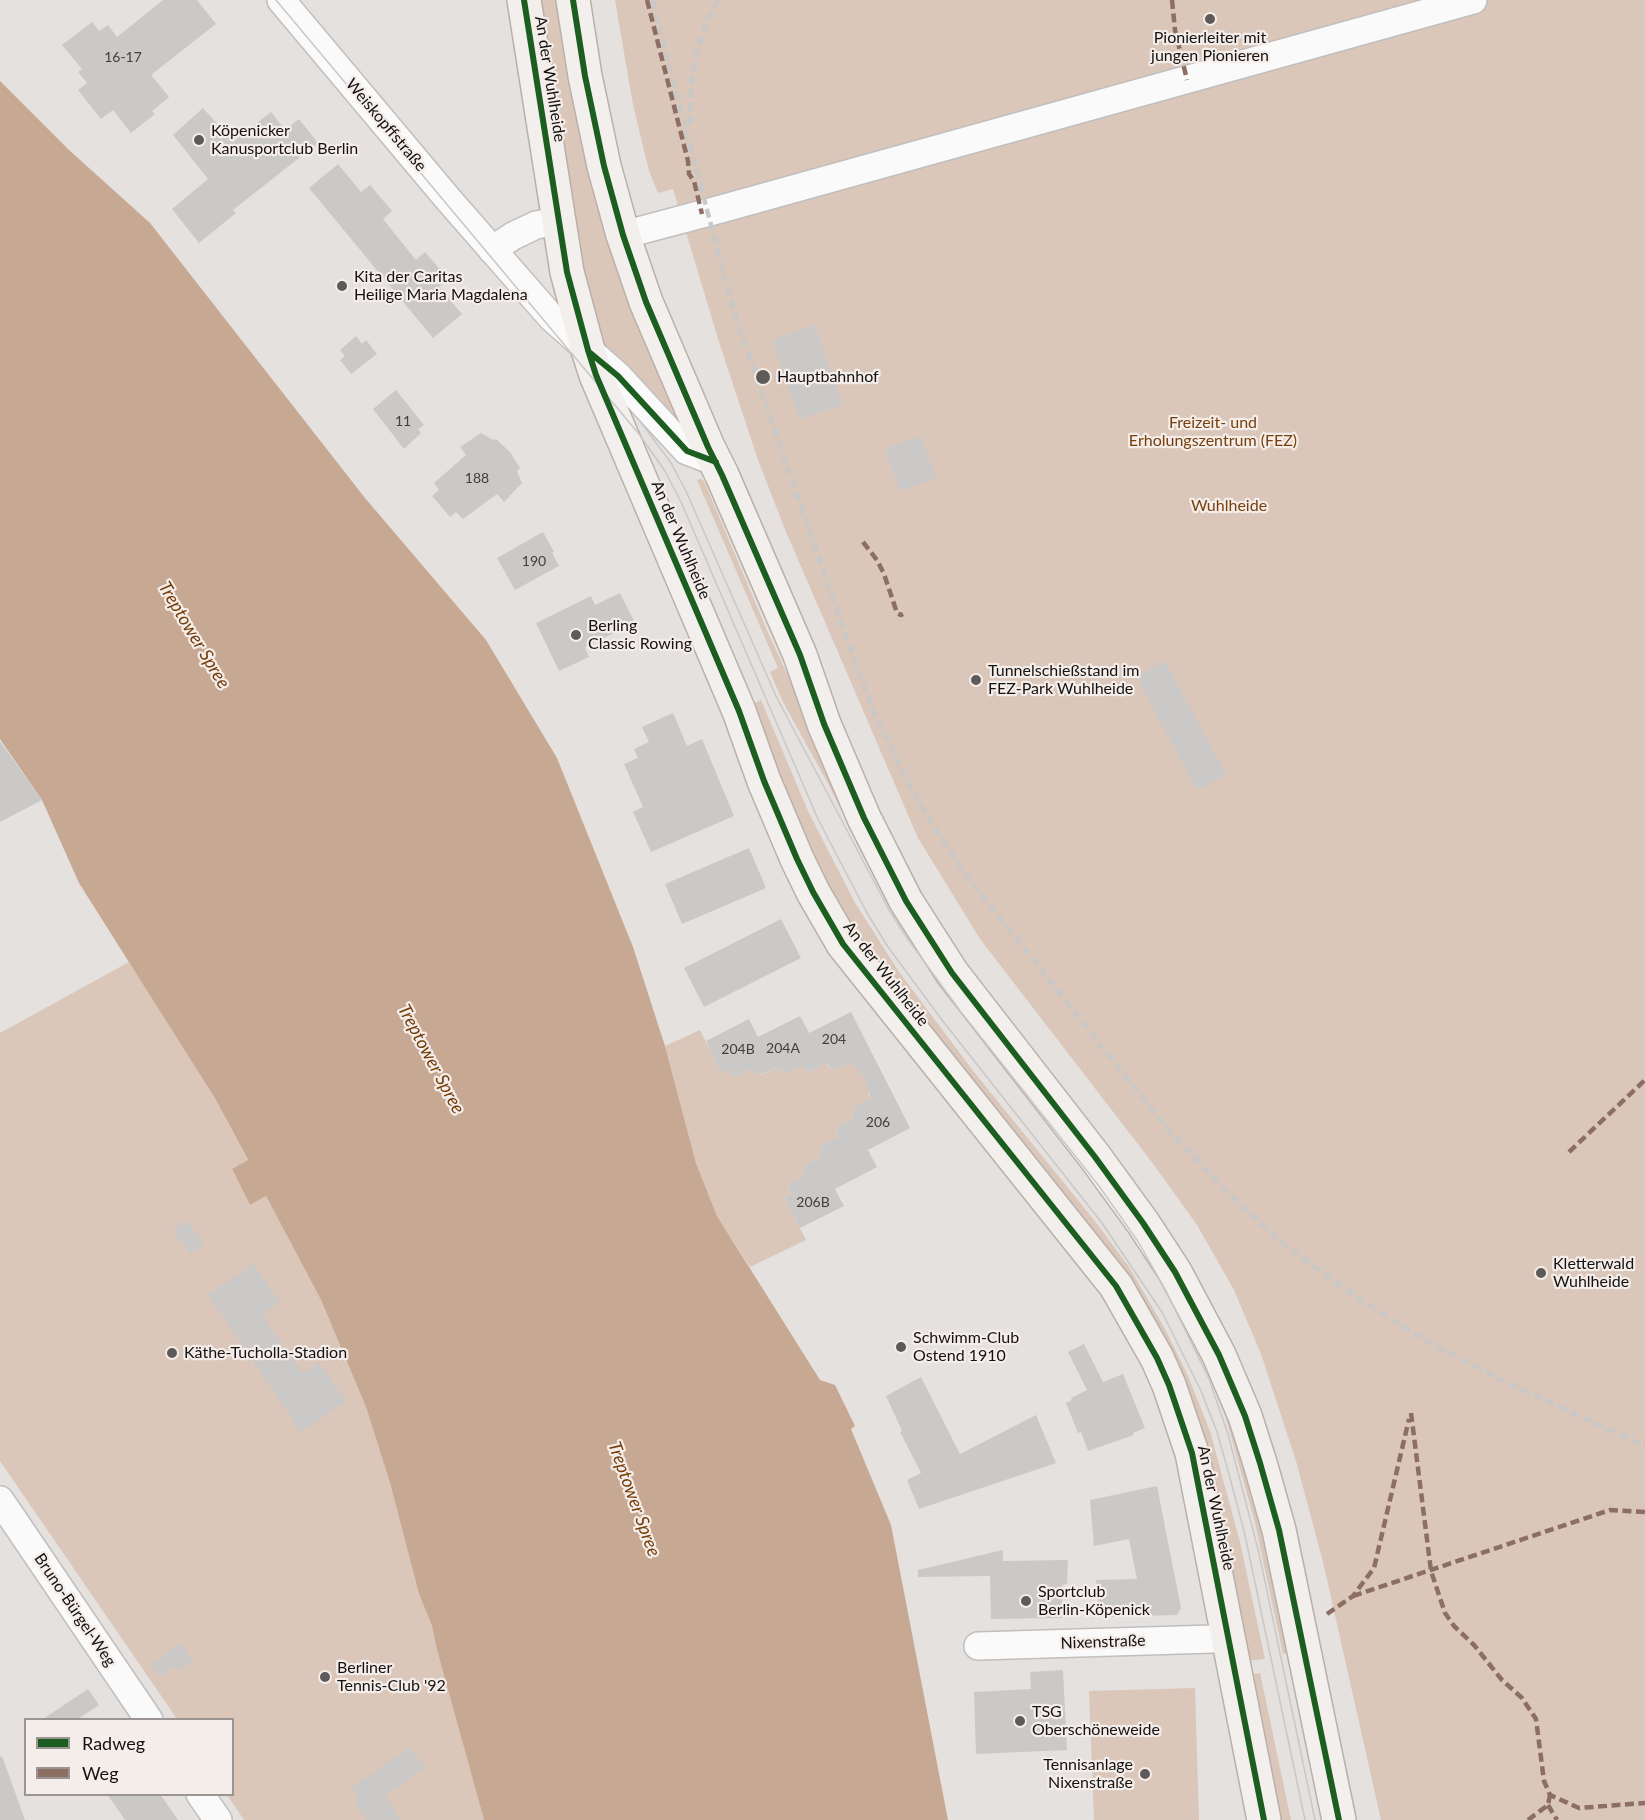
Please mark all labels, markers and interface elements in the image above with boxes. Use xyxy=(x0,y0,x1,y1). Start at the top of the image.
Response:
marker: Pionierleiter mit jungen Pionieren xyxy=(1203,12,1217,26)
street label: An der Wuhlheide xyxy=(531,15,569,143)
place label: Pionierleiter mit jungen Pionieren xyxy=(1151,28,1269,66)
house number: 16-17 xyxy=(104,49,142,65)
street label: Weiskopffstraße xyxy=(342,75,430,175)
place label: Köpenicker Kanusportclub Berlin xyxy=(211,121,358,159)
marker: Köpenicker Kanusportclub Berlin xyxy=(192,133,206,147)
place label: Kita der Caritas Heilige Maria Magdalena xyxy=(354,267,528,305)
marker: Kita der Caritas Heilige Maria Magdalena xyxy=(335,279,349,293)
place label: Hauptbahnhof xyxy=(777,367,879,387)
marker: Hauptbahnhof xyxy=(754,368,772,386)
house number: 11 xyxy=(395,413,411,429)
park label: Freizeit- und Erholungszentrum (FEZ) xyxy=(1129,413,1297,451)
house number: 188 xyxy=(465,470,489,486)
street label: An der Wuhlheide xyxy=(647,478,715,602)
park label: Wuhlheide xyxy=(1191,496,1267,516)
house number: 190 xyxy=(522,553,546,569)
water label: Treptower Spree xyxy=(154,578,234,692)
place label: Berling Classic Rowing xyxy=(588,616,692,654)
marker: Berling Classic Rowing xyxy=(569,628,583,642)
place label: Tunnelschießstand im FEZ-Park Wuhlheide xyxy=(988,661,1139,699)
marker: Tunnelschießstand im FEZ-Park Wuhlheide xyxy=(969,673,983,687)
street label: An der Wuhlheide xyxy=(839,918,933,1030)
water label: Treptower Spree xyxy=(393,1001,469,1117)
house number: 204 xyxy=(822,1031,846,1047)
house number: 204A xyxy=(766,1040,800,1056)
house number: 204B xyxy=(721,1041,755,1057)
house number: 206 xyxy=(866,1114,890,1130)
house number: 206B xyxy=(796,1194,830,1210)
place label: Kletterwald Wuhlheide xyxy=(1553,1254,1634,1292)
marker: Kletterwald Wuhlheide xyxy=(1534,1266,1548,1280)
place label: Schwimm-Club Ostend 1910 xyxy=(913,1328,1019,1366)
marker: Schwimm-Club Ostend 1910 xyxy=(894,1340,908,1354)
place label: Käthe-Tucholla-Stadion xyxy=(184,1343,347,1363)
marker: Käthe-Tucholla-Stadion xyxy=(165,1346,179,1360)
water label: Treptower Spree xyxy=(603,1439,665,1559)
street label: An der Wuhlheide xyxy=(1193,1444,1239,1572)
street label: Bruno-Bürgel-Weg xyxy=(30,1550,120,1670)
place label: Sportclub Berlin-Köpenick xyxy=(1038,1582,1150,1620)
marker: Sportclub Berlin-Köpenick xyxy=(1019,1594,1033,1608)
street label: Nixenstraße xyxy=(1060,1631,1146,1653)
place label: Berliner Tennis-Club '92 xyxy=(337,1658,446,1696)
marker: Berliner Tennis-Club '92 xyxy=(318,1670,332,1684)
place label: TSG Oberschöneweide xyxy=(1032,1702,1160,1740)
marker: TSG Oberschöneweide xyxy=(1013,1714,1027,1728)
legend xyxy=(24,1718,234,1796)
text: Radweg xyxy=(82,1732,145,1754)
place label: Tennisanlage Nixenstraße xyxy=(1043,1755,1133,1793)
text: Weg xyxy=(82,1762,119,1784)
marker: Tennisanlage Nixenstraße xyxy=(1138,1767,1152,1781)

